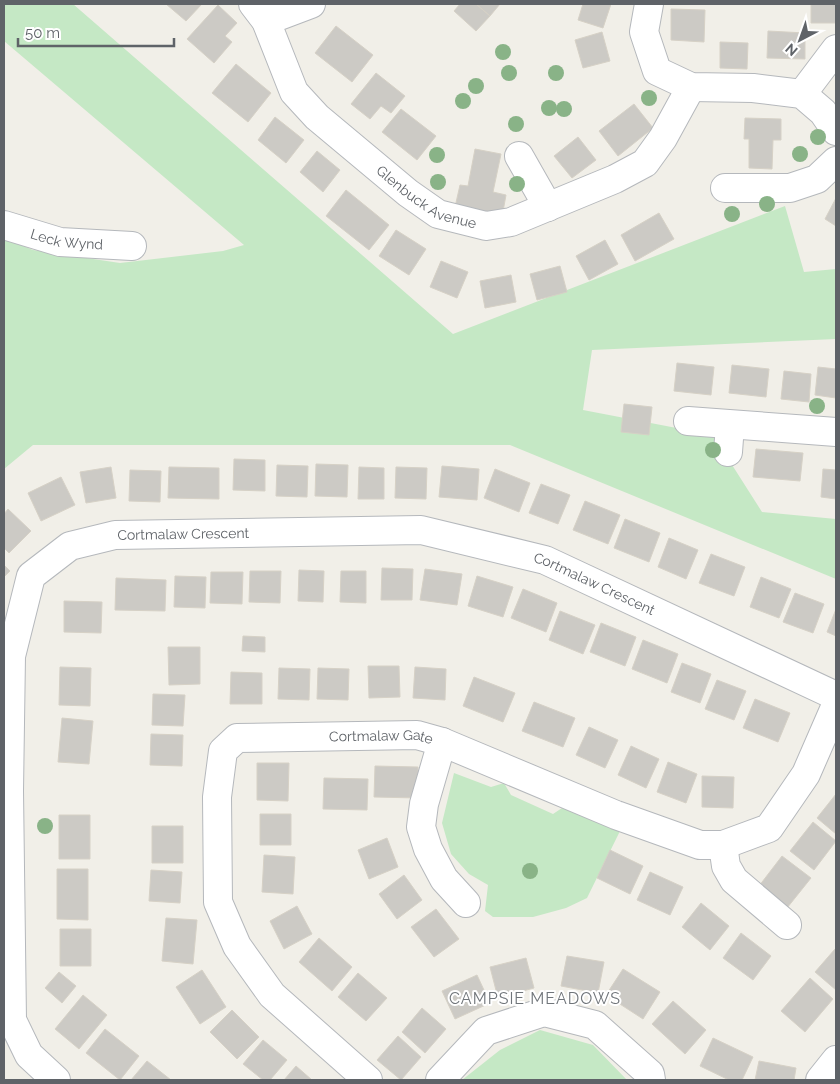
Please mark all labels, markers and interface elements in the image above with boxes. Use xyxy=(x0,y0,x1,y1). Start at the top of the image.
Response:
scale bar xyxy=(18,15,174,47)
north arrow xyxy=(775,15,825,65)
text: 50 m xyxy=(25,24,60,42)
text: N xyxy=(782,40,801,59)
street label: Glenbuck Avenue xyxy=(373,162,478,231)
street label: Leck Wynd xyxy=(29,226,104,252)
street label: Cortmalaw Crescent xyxy=(117,525,250,543)
street label: Cortmalaw Crescent xyxy=(532,550,658,618)
street label: Cortmalaw Gate xyxy=(329,727,435,747)
district label: CAMPSIE MEADOWS xyxy=(449,989,621,1008)

